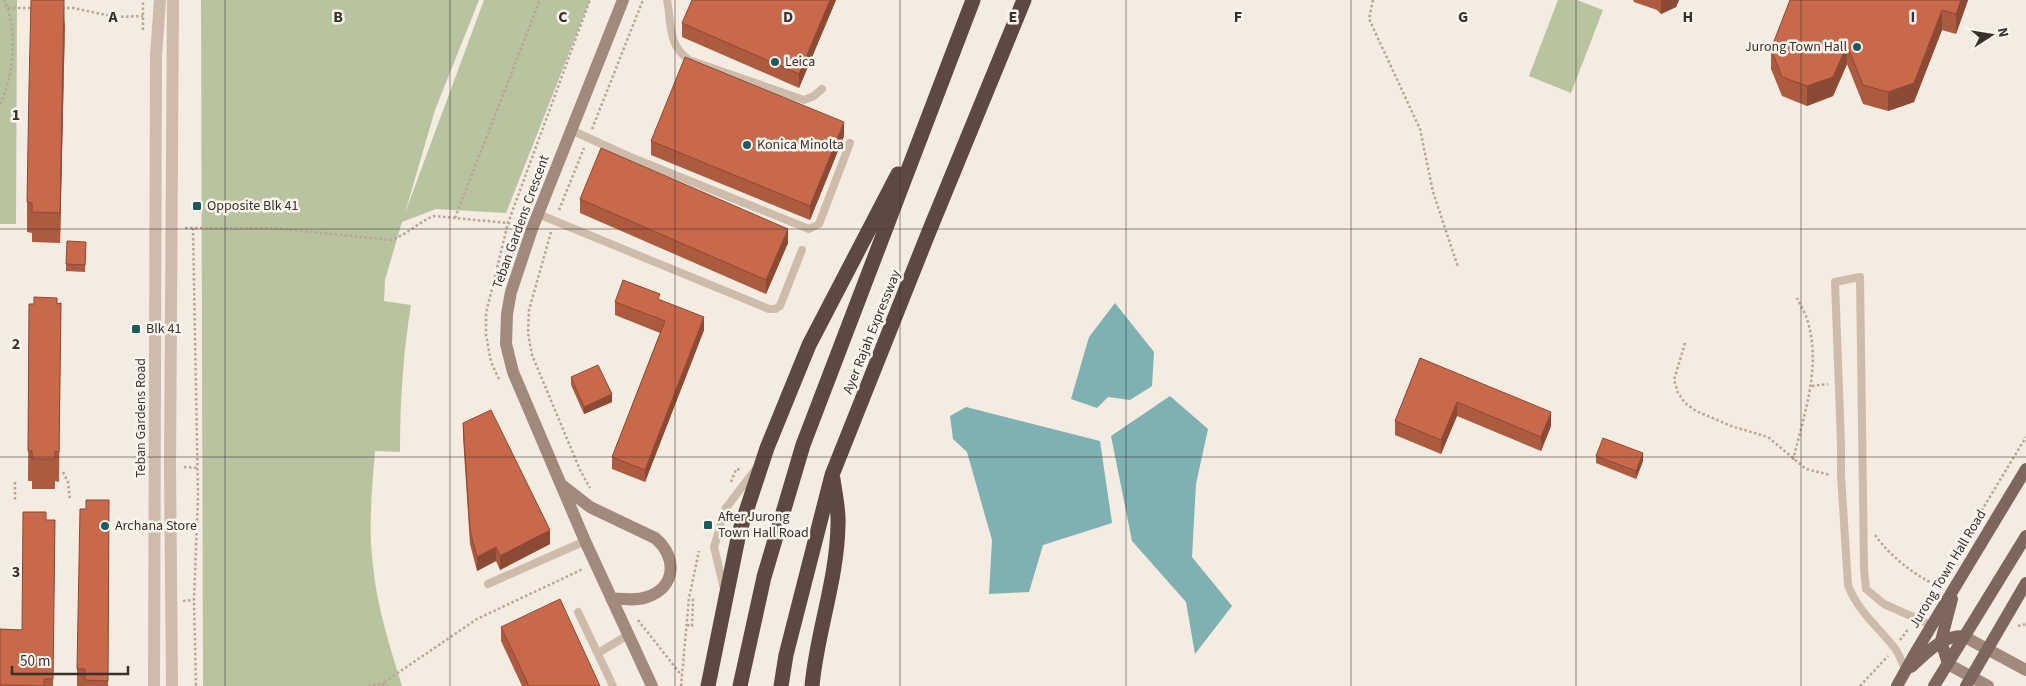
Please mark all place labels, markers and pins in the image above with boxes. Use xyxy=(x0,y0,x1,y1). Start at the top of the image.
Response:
place label: Jurong Town Hall xyxy=(1745,37,1847,57)
marker: Jurong Town Hall xyxy=(1851,41,1863,53)
place label: Leica xyxy=(785,52,815,72)
marker: Leica xyxy=(769,56,781,68)
place label: Konica Minolta xyxy=(757,135,844,155)
marker: Konica Minolta xyxy=(741,139,753,151)
place label: Opposite Blk 41 xyxy=(207,196,298,216)
marker: Opposite Blk 41 xyxy=(191,200,203,212)
place label: Blk 41 xyxy=(146,319,181,339)
marker: Blk 41 xyxy=(130,323,142,335)
place label: After Jurong Town Hall Road xyxy=(718,507,809,543)
place label: Archana Store xyxy=(115,516,197,536)
marker: After Jurong Town Hall Road xyxy=(702,519,714,531)
marker: Archana Store xyxy=(99,520,111,532)

